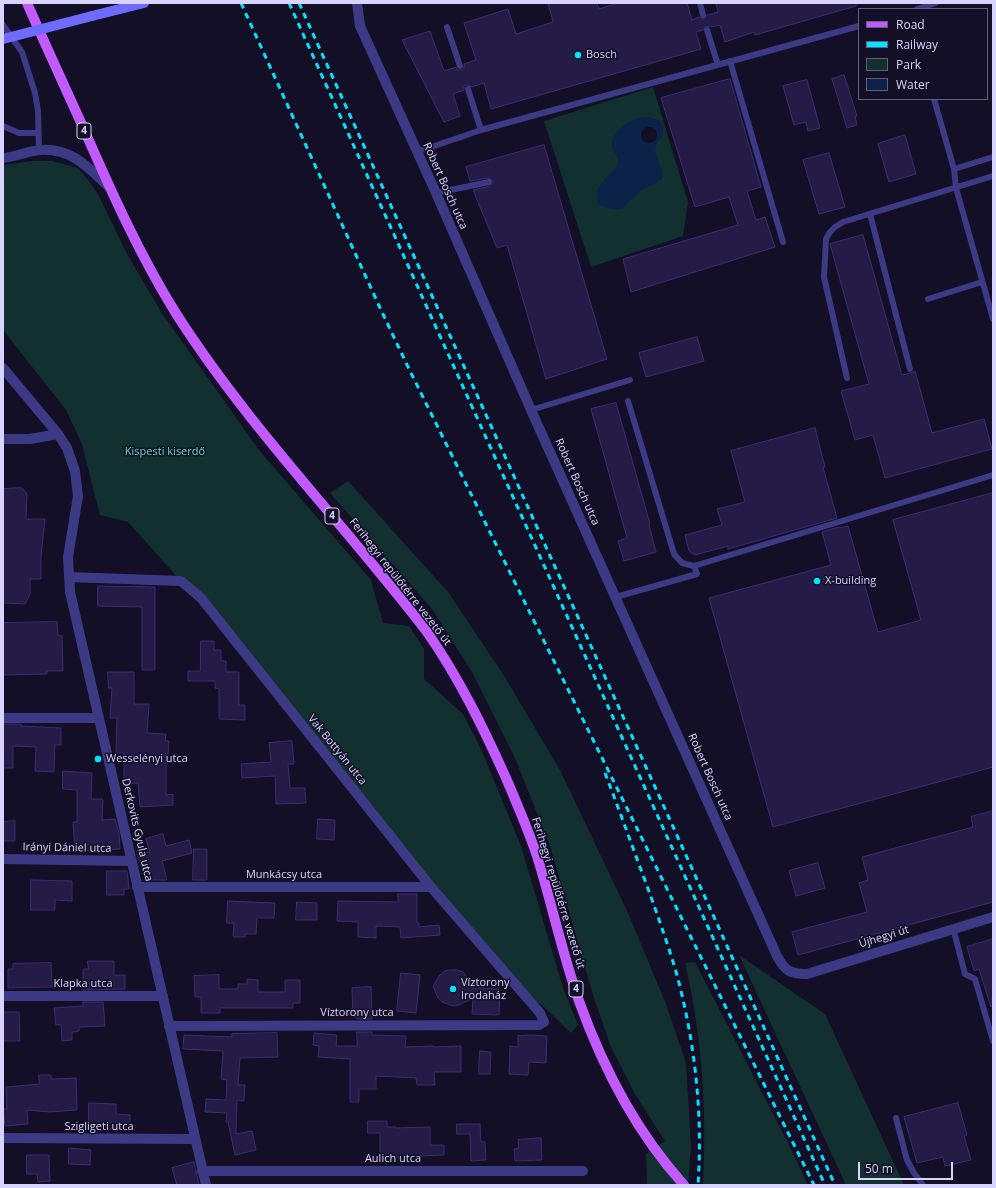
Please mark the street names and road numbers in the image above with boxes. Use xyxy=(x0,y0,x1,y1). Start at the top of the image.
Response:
road number: 4 xyxy=(77,123,91,139)
street label: Robert Bosch utca xyxy=(420,141,470,231)
street label: Robert Bosch utca xyxy=(552,437,602,527)
road number: 4 xyxy=(325,508,339,524)
street label: Ferihegyi repülőtérre vezető út xyxy=(346,516,454,648)
street label: Vak Bottyán utca xyxy=(305,712,369,788)
street label: Robert Bosch utca xyxy=(685,732,735,822)
street label: Derkovits Gyula utca xyxy=(119,777,155,883)
street label: Ferihegyi repülőtérre vezető út xyxy=(529,816,587,970)
street label: Irányi Dániel utca xyxy=(22,841,112,855)
street label: Munkácsy utca xyxy=(246,868,322,882)
street label: Újhegyi út xyxy=(857,923,911,951)
street label: Klapka utca xyxy=(53,977,113,991)
road number: 4 xyxy=(569,981,583,997)
street label: Víztorony utca xyxy=(320,1006,394,1020)
street label: Szigligeti utca xyxy=(64,1120,134,1134)
street label: Aulich utca xyxy=(365,1152,421,1166)

